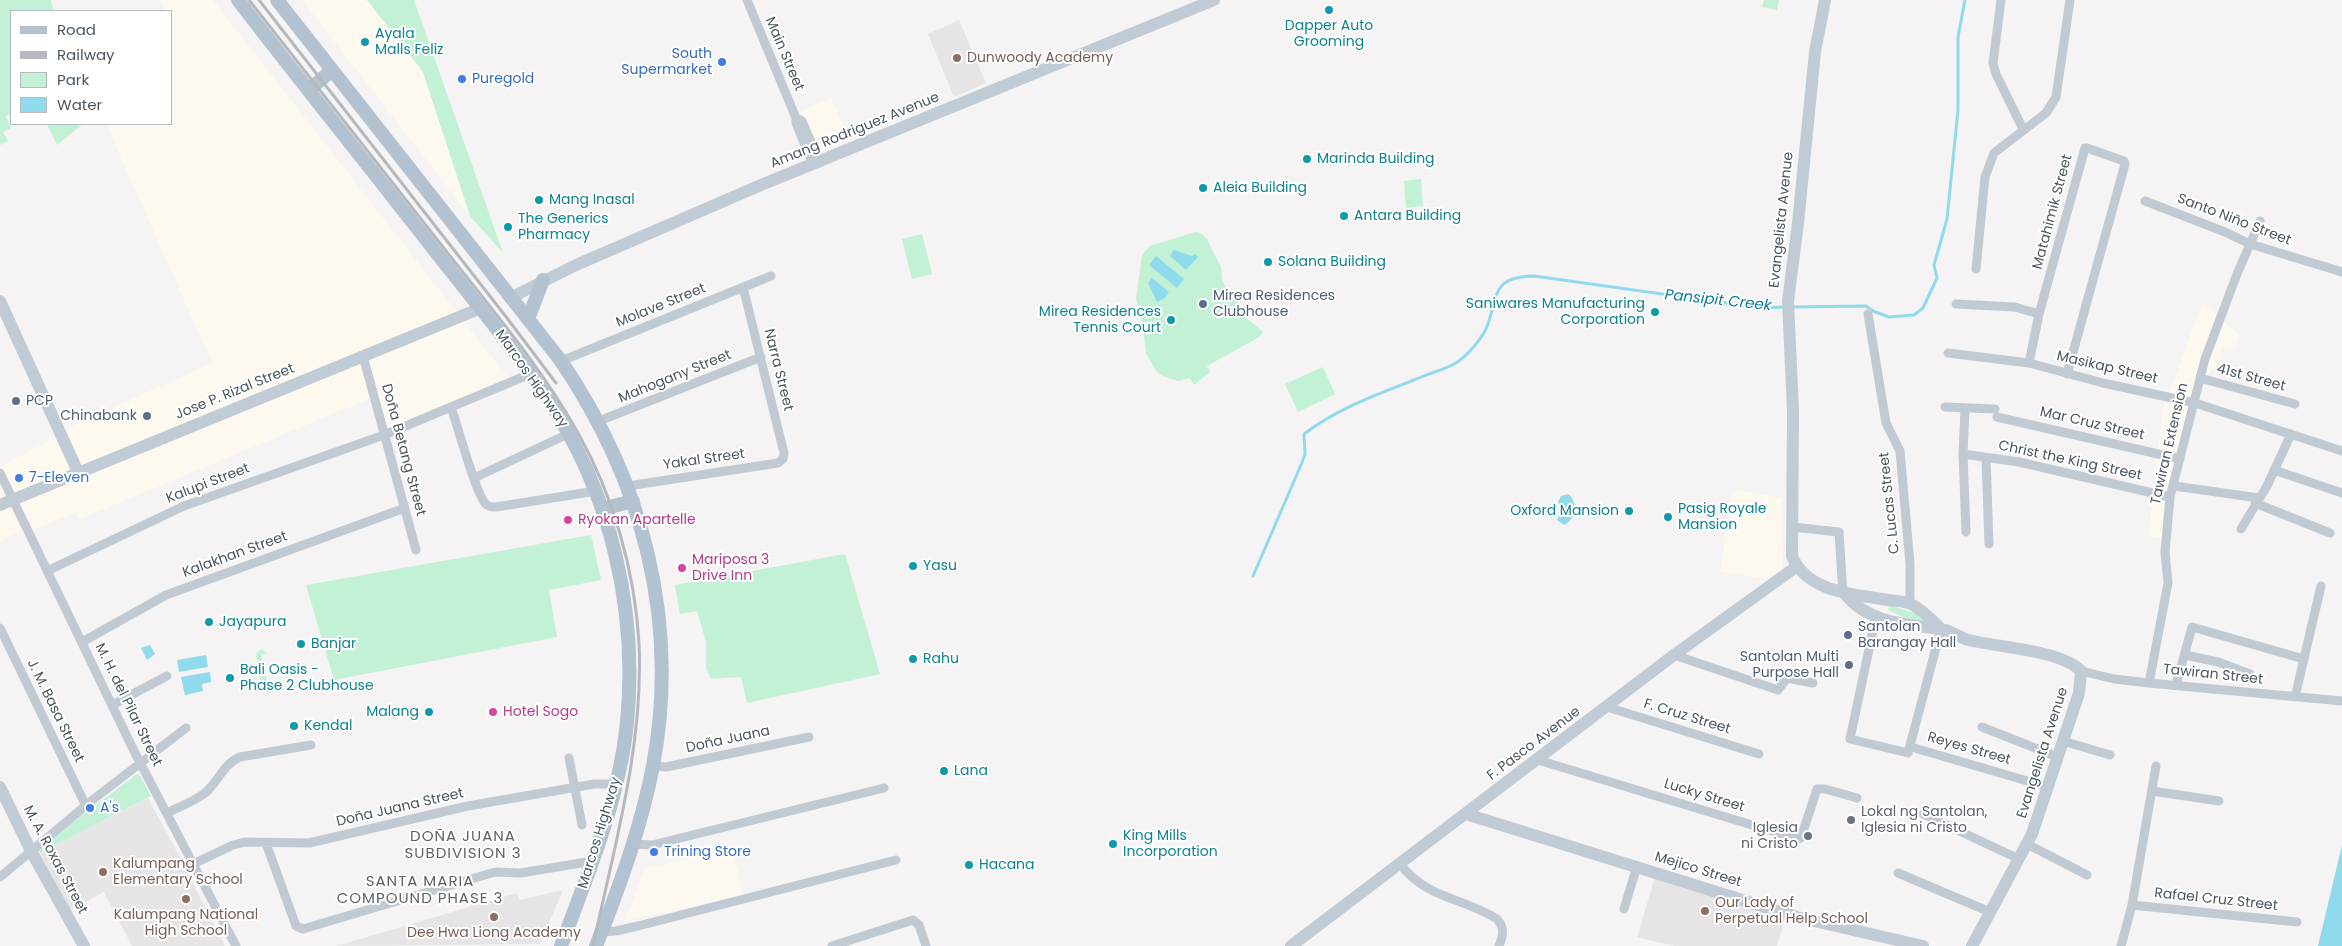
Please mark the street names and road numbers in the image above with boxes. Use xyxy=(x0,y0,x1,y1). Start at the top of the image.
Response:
street label: Main Street xyxy=(761,15,807,93)
street label: Amang Rodriguez Avenue xyxy=(768,89,942,173)
street label: Evangelista Avenue xyxy=(1767,151,1797,289)
street label: Matahimik Street xyxy=(2030,153,2076,271)
street label: Santo Niño Street xyxy=(2175,191,2293,249)
street label: Molave Street xyxy=(614,280,708,332)
street label: Marcos Highway xyxy=(491,327,571,431)
street label: Narra Street xyxy=(760,327,796,413)
street label: Mahogany Street xyxy=(616,347,734,407)
street label: Masikap Street xyxy=(2055,348,2159,388)
street label: Jose P. Rizal Street xyxy=(173,360,297,424)
street label: 41st Street xyxy=(2215,361,2287,395)
street label: Tawiran Extension xyxy=(2148,381,2192,507)
street label: Doña Betang Street xyxy=(377,382,429,518)
street label: Mar Cruz Street xyxy=(2038,404,2146,444)
street label: Christ the King Street xyxy=(1997,438,2143,484)
street label: Yakal Street xyxy=(662,446,746,474)
street label: C. Lucas Street xyxy=(1876,451,1904,555)
street label: Kalupi Street xyxy=(164,460,252,508)
street label: Kalakhan Street xyxy=(180,528,290,582)
street label: M. H. del Pilar Street xyxy=(91,641,165,769)
street label: J. M. Basa Street xyxy=(23,657,87,765)
street label: Tawiran Street xyxy=(2162,661,2264,689)
street label: Evangelista Avenue xyxy=(2014,685,2072,821)
street label: F. Cruz Street xyxy=(1642,696,1732,738)
street label: F. Pasco Avenue xyxy=(1484,703,1584,785)
street label: Doña Juana xyxy=(685,723,771,757)
street label: Reyes Street xyxy=(1925,729,2013,769)
street label: Marcos Highway xyxy=(575,775,625,891)
street label: Lucky Street xyxy=(1662,776,1746,816)
street label: Doña Juana Street xyxy=(335,785,465,831)
street label: M. A. Roxas Street xyxy=(19,803,91,917)
street label: Mejico Street xyxy=(1653,849,1743,891)
street label: Rafael Cruz Street xyxy=(2153,885,2279,915)

